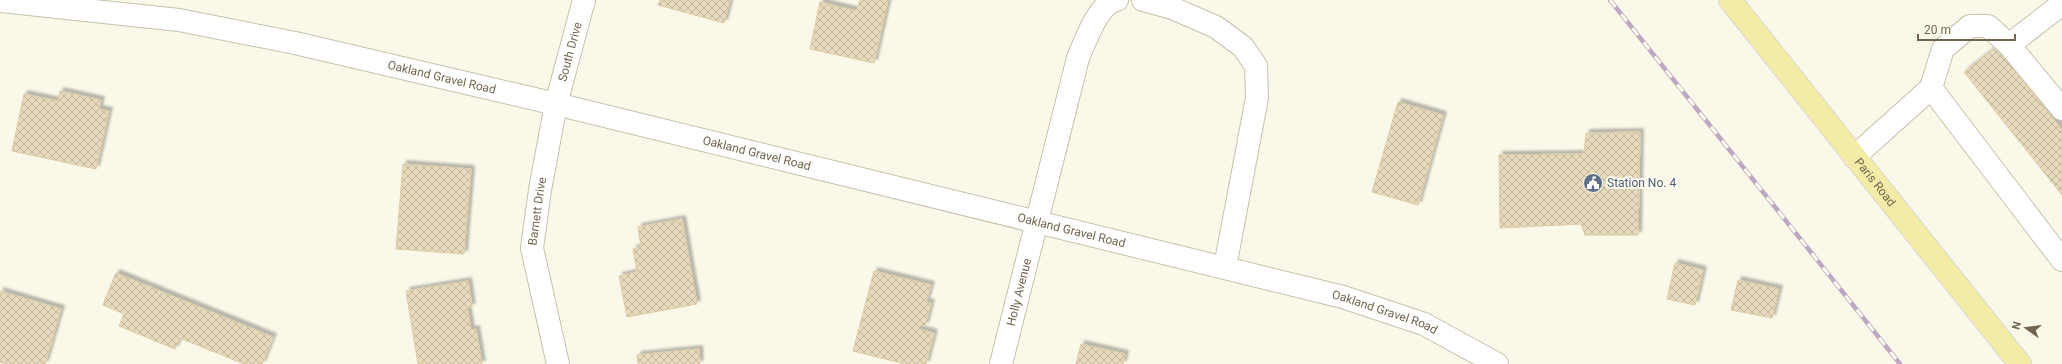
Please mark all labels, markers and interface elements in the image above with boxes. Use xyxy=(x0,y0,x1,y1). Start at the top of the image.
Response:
scale bar xyxy=(1918,16,2015,42)
street label: South Drive xyxy=(555,20,585,83)
text: 20 m xyxy=(1924,23,1951,37)
street label: Oakland Gravel Road xyxy=(386,58,497,97)
street label: Oakland Gravel Road xyxy=(701,133,812,173)
street label: Paris Road xyxy=(1852,155,1899,209)
public building icon: Station No. 4 xyxy=(1582,172,1604,194)
street label: Barnett Drive xyxy=(525,176,549,246)
place label: Station No. 4 xyxy=(1607,176,1676,190)
street label: Oakland Gravel Road xyxy=(1016,210,1127,250)
street label: Holly Avenue xyxy=(1004,257,1034,328)
street label: Oakland Gravel Road xyxy=(1331,288,1440,337)
north arrow xyxy=(2006,308,2046,348)
text: N xyxy=(2010,320,2024,331)

